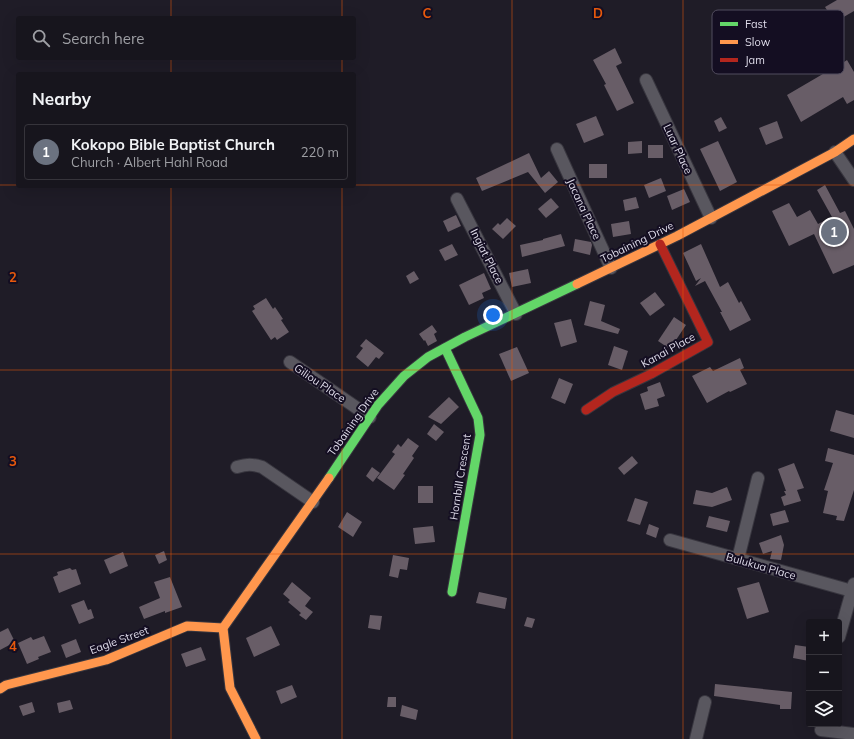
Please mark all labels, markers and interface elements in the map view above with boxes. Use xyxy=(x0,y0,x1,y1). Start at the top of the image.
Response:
text: C xyxy=(423,5,432,21)
text: D xyxy=(593,5,603,21)
legend xyxy=(712,10,844,74)
search box xyxy=(16,16,356,60)
text: Fast xyxy=(745,17,767,31)
icon: search xyxy=(30,27,52,49)
text: Search here xyxy=(62,29,144,48)
text: Slow xyxy=(745,35,771,49)
text: Jam xyxy=(745,53,765,67)
text: Nearby xyxy=(32,88,91,109)
street label: Luar Place xyxy=(660,122,696,176)
text: Kokopo Bible Baptist Church xyxy=(71,135,275,154)
text: 1 xyxy=(42,144,50,160)
text: 220 m xyxy=(301,144,339,160)
text: Church · Albert Hahl Road xyxy=(71,154,228,170)
street label: Jacana Place xyxy=(564,176,604,242)
pin: 1 xyxy=(821,217,847,247)
street label: Tobaining Drive xyxy=(598,218,676,266)
street label: Ingiat Place xyxy=(467,226,507,286)
text: 2 xyxy=(9,269,17,285)
your location xyxy=(483,305,503,325)
street label: Kanai Place xyxy=(638,329,698,371)
street label: Giliou Place xyxy=(292,361,348,405)
street label: Tobaining Drive xyxy=(324,385,382,459)
street label: Hornbill Crescent xyxy=(446,433,474,521)
text: 3 xyxy=(9,453,17,469)
street label: Bulukua Place xyxy=(724,549,798,583)
map controls xyxy=(806,619,842,727)
button: + xyxy=(806,619,842,655)
street label: Eagle Street xyxy=(88,623,150,657)
text: 4 xyxy=(9,638,17,654)
button: − xyxy=(806,655,842,691)
button: layers xyxy=(806,691,842,727)

